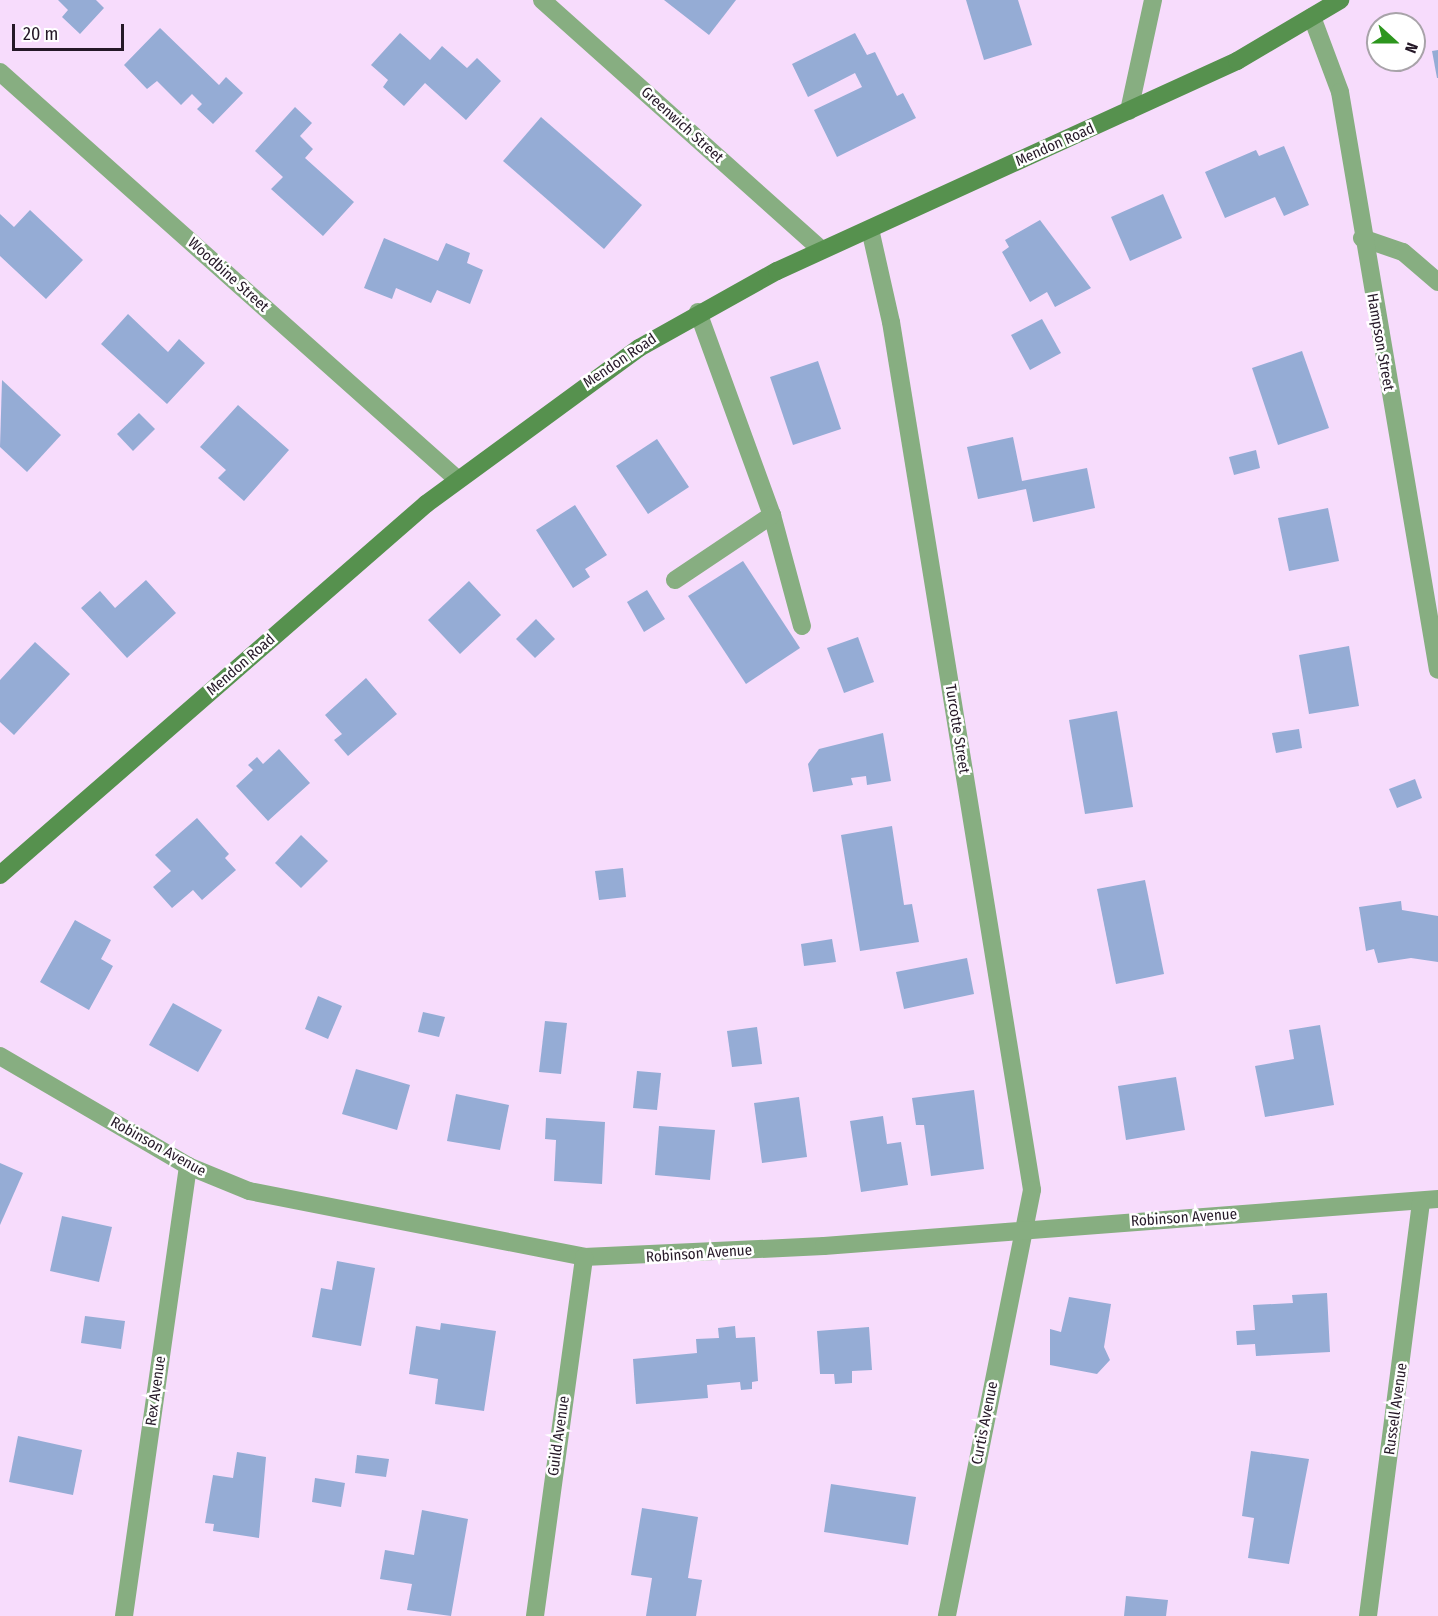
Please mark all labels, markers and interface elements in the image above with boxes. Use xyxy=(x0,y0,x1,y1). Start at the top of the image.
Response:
scale bar xyxy=(15,12,128,50)
north arrow xyxy=(1366,12,1426,72)
text: 20 m xyxy=(23,23,58,45)
text: N xyxy=(1401,40,1422,56)
street label: Greenwich Street xyxy=(637,83,727,167)
street label: Mendon Road xyxy=(1013,120,1097,170)
street label: Woodbine Street xyxy=(184,234,272,316)
street label: Hampson Street xyxy=(1363,292,1397,392)
street label: Mendon Road xyxy=(580,330,660,392)
street label: Mendon Road xyxy=(203,631,279,699)
street label: Turcotte Street xyxy=(941,683,973,775)
street label: Robinson Avenue xyxy=(107,1113,209,1181)
street label: Robinson Avenue xyxy=(1130,1205,1238,1231)
street label: Robinson Avenue xyxy=(645,1241,753,1267)
street label: Rex Avenue xyxy=(142,1355,170,1427)
street label: Russell Avenue xyxy=(1381,1362,1411,1456)
street label: Curtis Avenue xyxy=(968,1380,1002,1466)
street label: Guild Avenue xyxy=(544,1395,574,1477)

